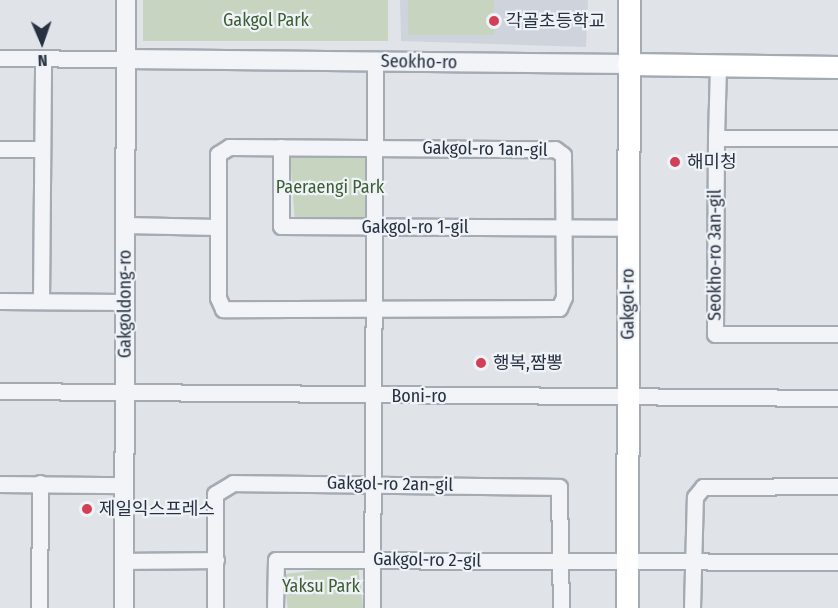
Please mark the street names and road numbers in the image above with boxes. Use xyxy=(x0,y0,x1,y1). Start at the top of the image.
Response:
street label: Seokho-ro xyxy=(381,51,457,73)
street label: Gakgol-ro 1an-gil xyxy=(422,137,548,161)
street label: Seokho-ro 3an-gil xyxy=(704,189,726,321)
street label: Gakgol-ro 1-gil xyxy=(361,216,469,238)
street label: Gakgoldong-ro xyxy=(114,250,136,358)
street label: Gakgol-ro xyxy=(617,268,639,340)
street label: Boni-ro xyxy=(391,385,447,407)
street label: Gakgol-ro 2an-gil xyxy=(327,472,453,496)
street label: Gakgol-ro 2-gil xyxy=(373,548,481,572)

